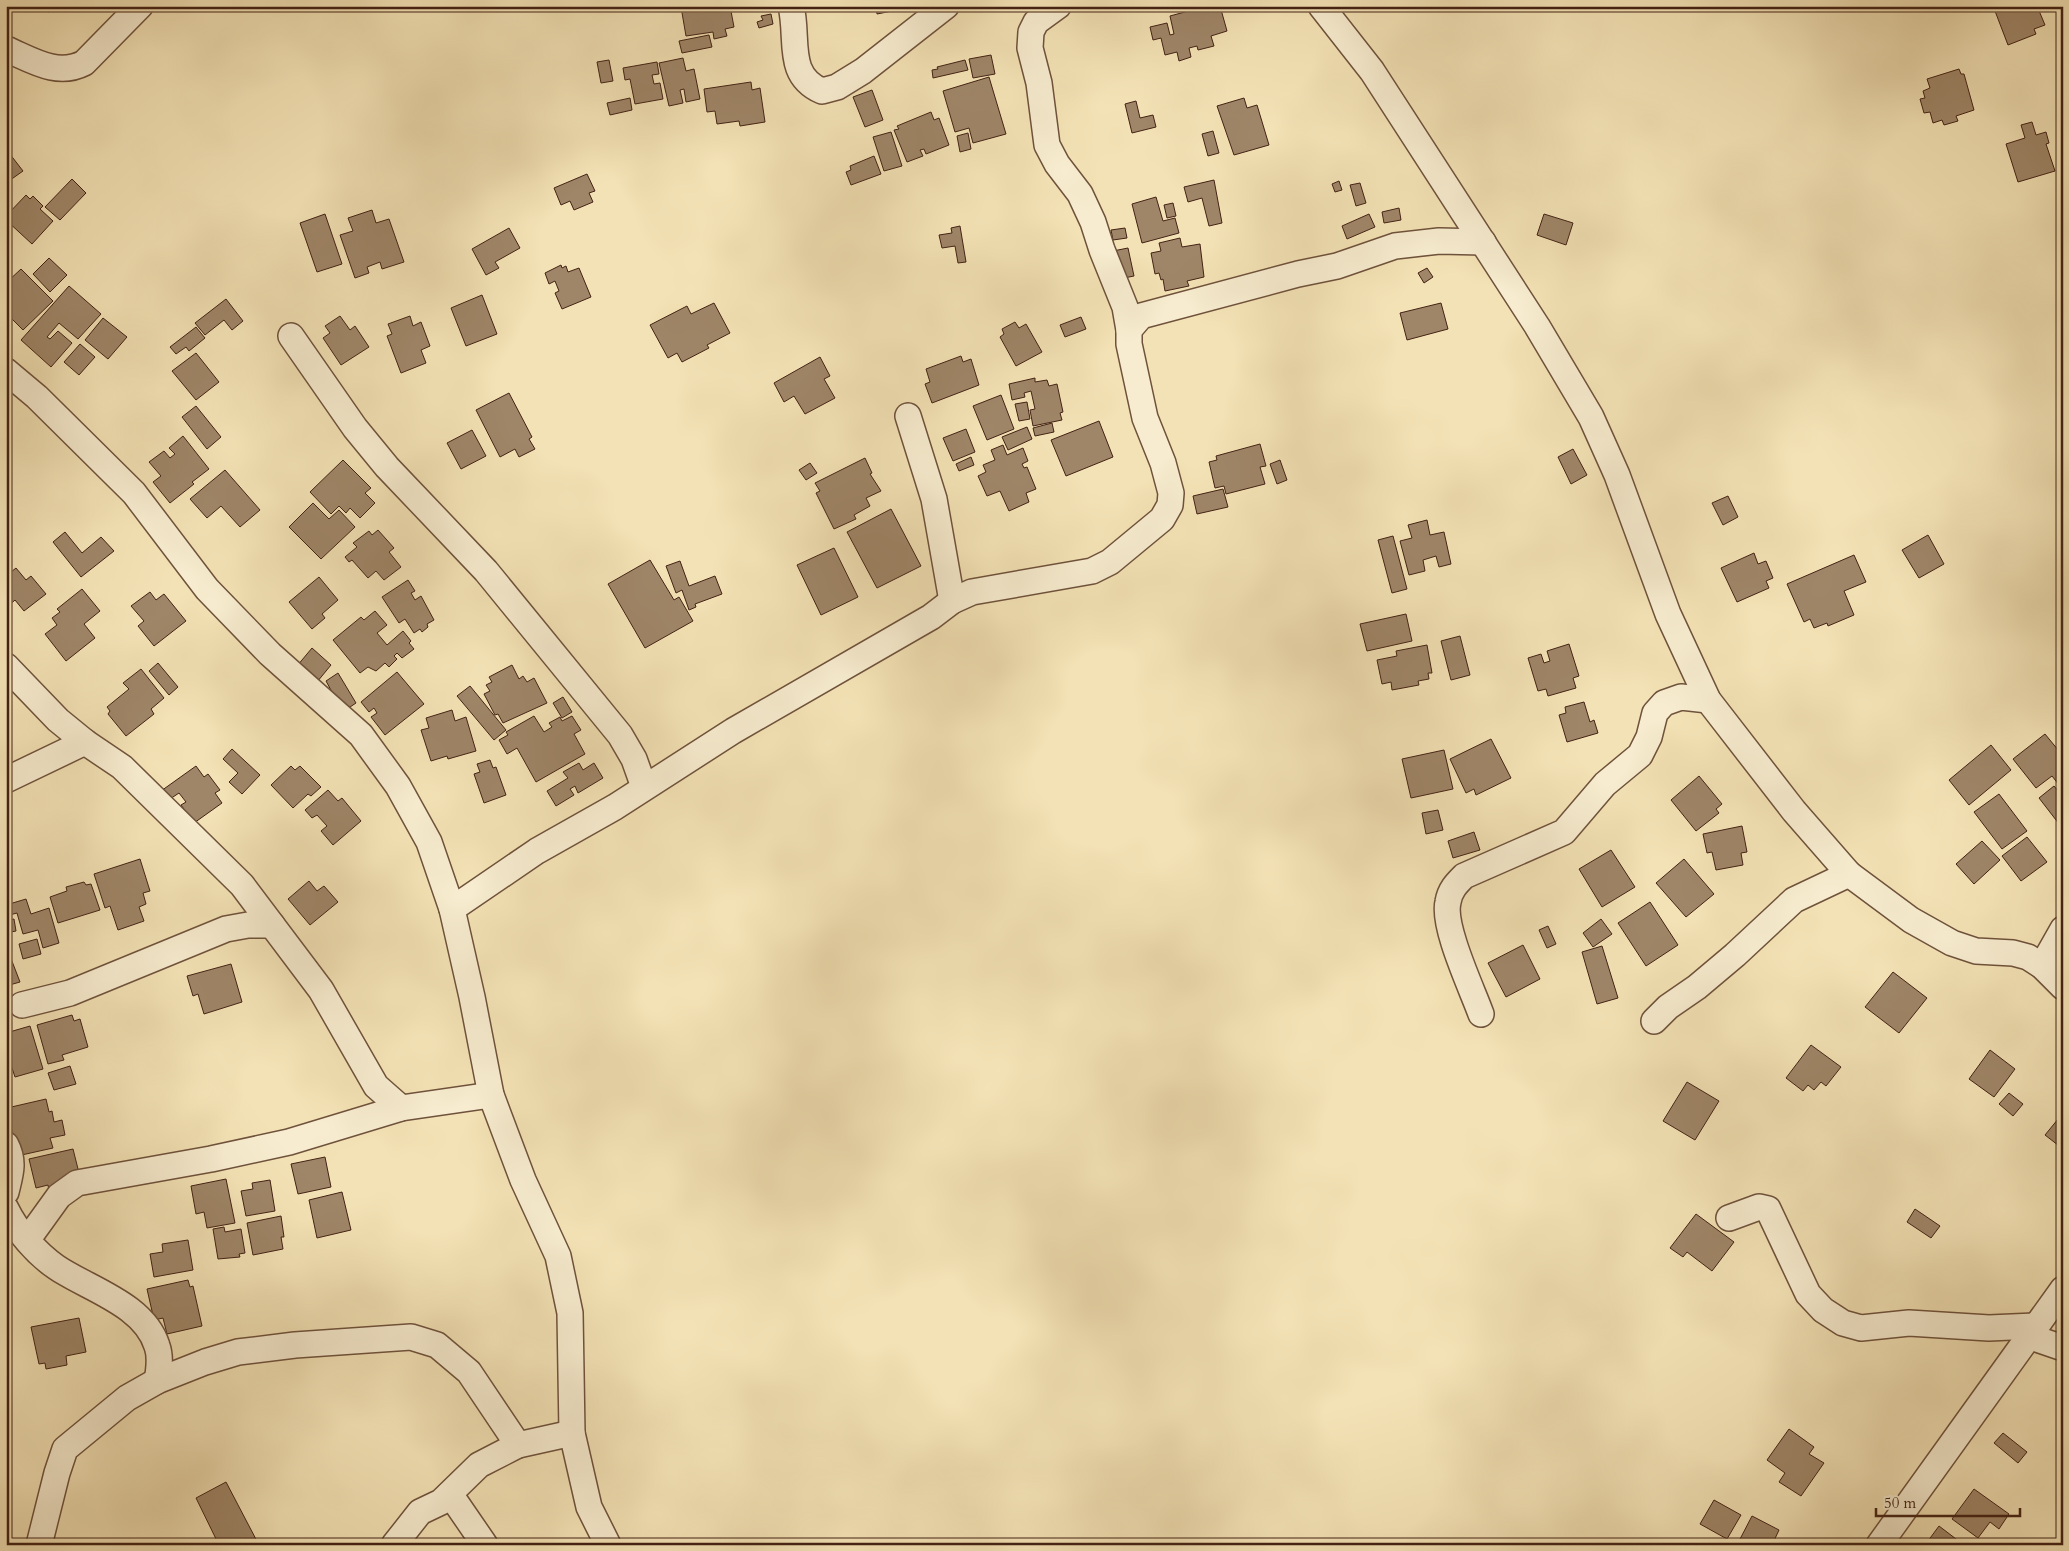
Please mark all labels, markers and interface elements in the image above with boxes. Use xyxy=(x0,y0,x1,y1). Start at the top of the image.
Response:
scale bar xyxy=(1876,1486,2020,1518)
text: 50 m xyxy=(1884,1493,1916,1513)

